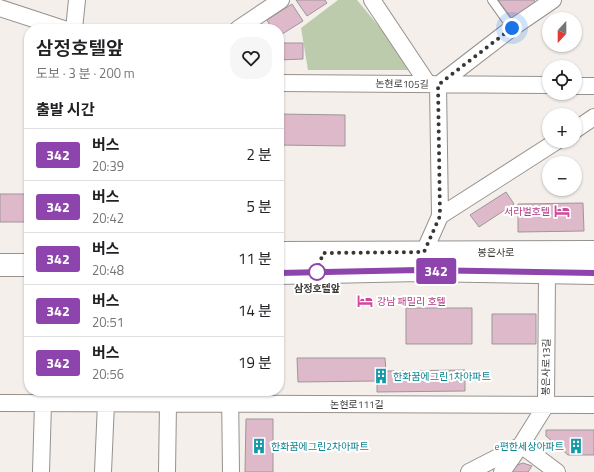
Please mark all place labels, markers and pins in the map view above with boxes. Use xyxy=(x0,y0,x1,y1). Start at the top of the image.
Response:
hotel icon: 서라벌호텔 xyxy=(553,202,571,220)
place label: 서라벌호텔 xyxy=(504,204,550,219)
marker: 삼정호텔앞 xyxy=(308,263,326,281)
place label: 삼정호텔앞 xyxy=(294,281,340,296)
hotel icon: 강남 패밀리 호텔 xyxy=(356,292,374,310)
place label: 강남 패밀리 호텔 xyxy=(377,294,446,309)
building icon: 한화꿈에그린1차아파트 xyxy=(372,367,390,385)
place label: 한화꿈에그린1차아파트 xyxy=(393,369,491,384)
building icon: 한화꿈에그린2차아파트 xyxy=(250,437,268,455)
building icon: e편한세상아파트 xyxy=(567,437,585,455)
place label: 한화꿈에그린2차아파트 xyxy=(271,439,369,454)
place label: e편한세상아파트 xyxy=(495,439,564,454)

